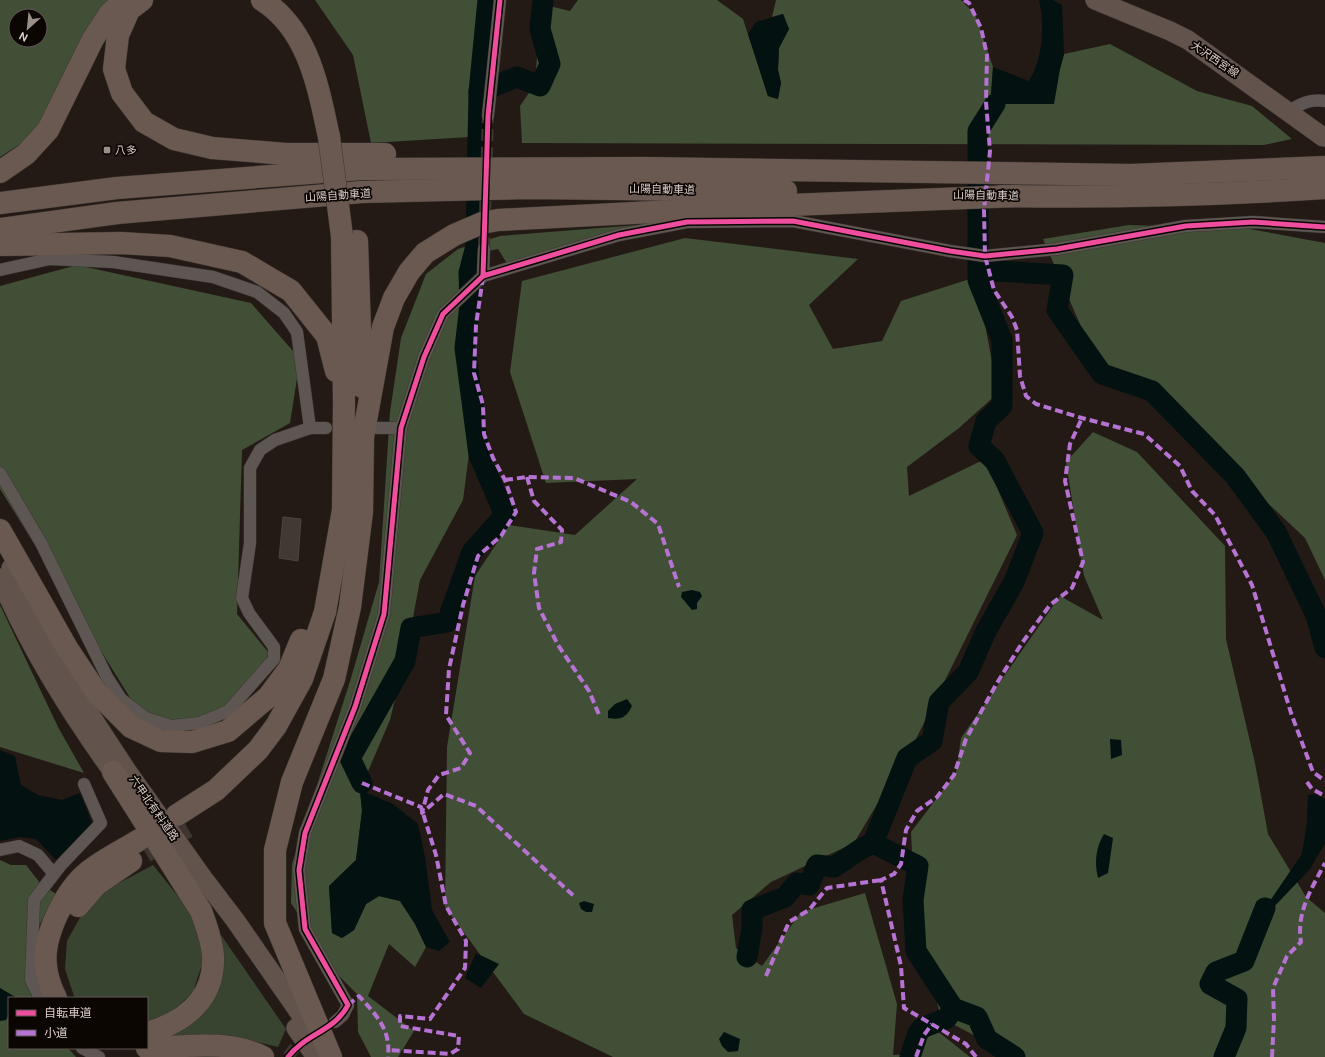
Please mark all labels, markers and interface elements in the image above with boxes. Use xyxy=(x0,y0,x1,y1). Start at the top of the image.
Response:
north arrow xyxy=(8,8,48,48)
text: N xyxy=(17,29,30,45)
street label: 大沢西宮線 xyxy=(1188,38,1242,80)
place label: 八多 xyxy=(115,143,137,157)
marker: 八多 xyxy=(102,145,112,155)
street label: 山陽自動車道 xyxy=(629,181,695,197)
street label: 山陽自動車道 xyxy=(305,186,371,204)
street label: 山陽自動車道 xyxy=(953,187,1019,203)
street label: 六甲北有料道路 xyxy=(126,772,182,844)
legend xyxy=(8,997,148,1049)
text: 自転車道 xyxy=(44,1005,92,1021)
text: 小道 xyxy=(44,1025,68,1041)

